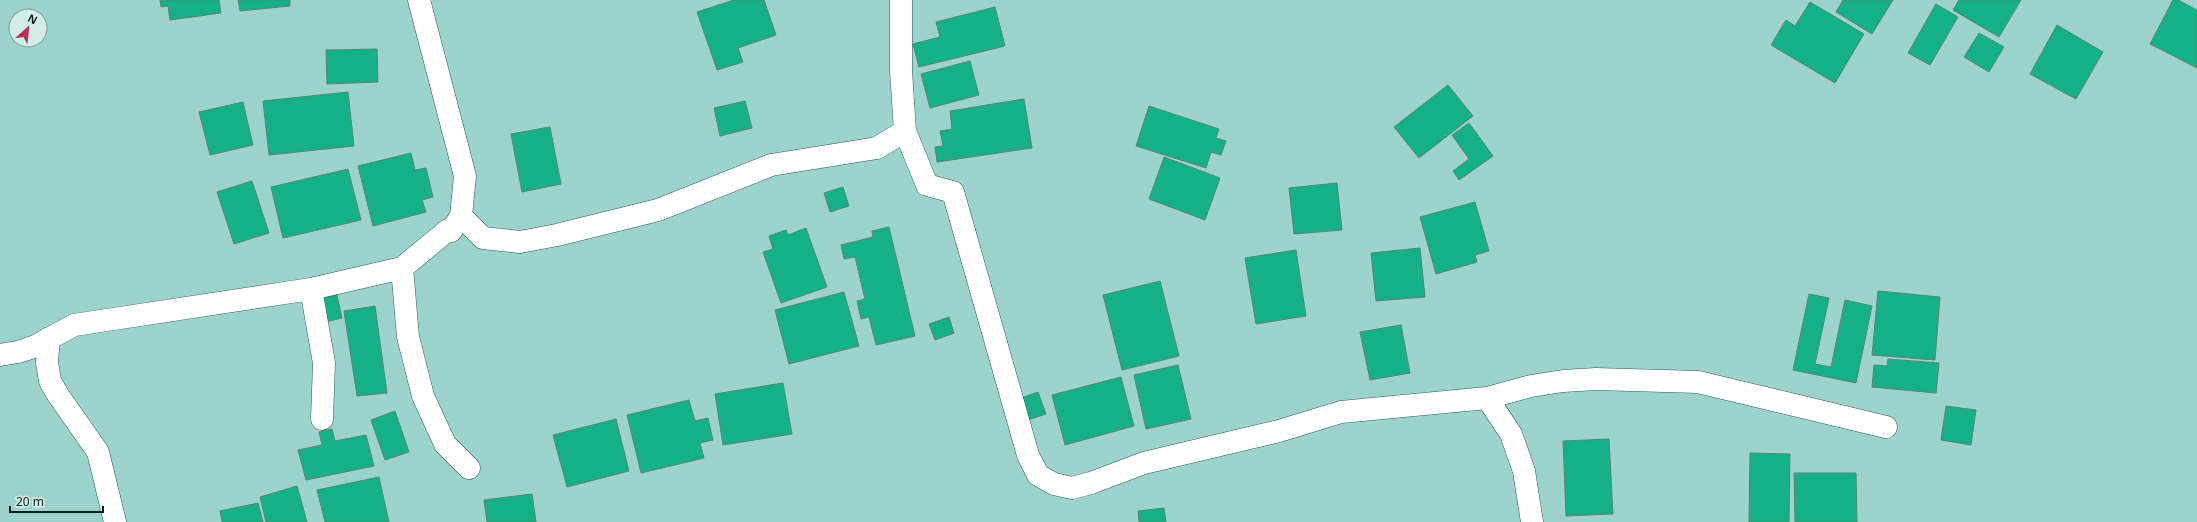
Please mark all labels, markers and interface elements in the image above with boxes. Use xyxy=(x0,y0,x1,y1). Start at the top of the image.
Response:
north arrow xyxy=(8,8,48,48)
text: N xyxy=(25,10,40,27)
scale bar xyxy=(10,488,103,514)
text: 20 m xyxy=(16,493,44,510)

